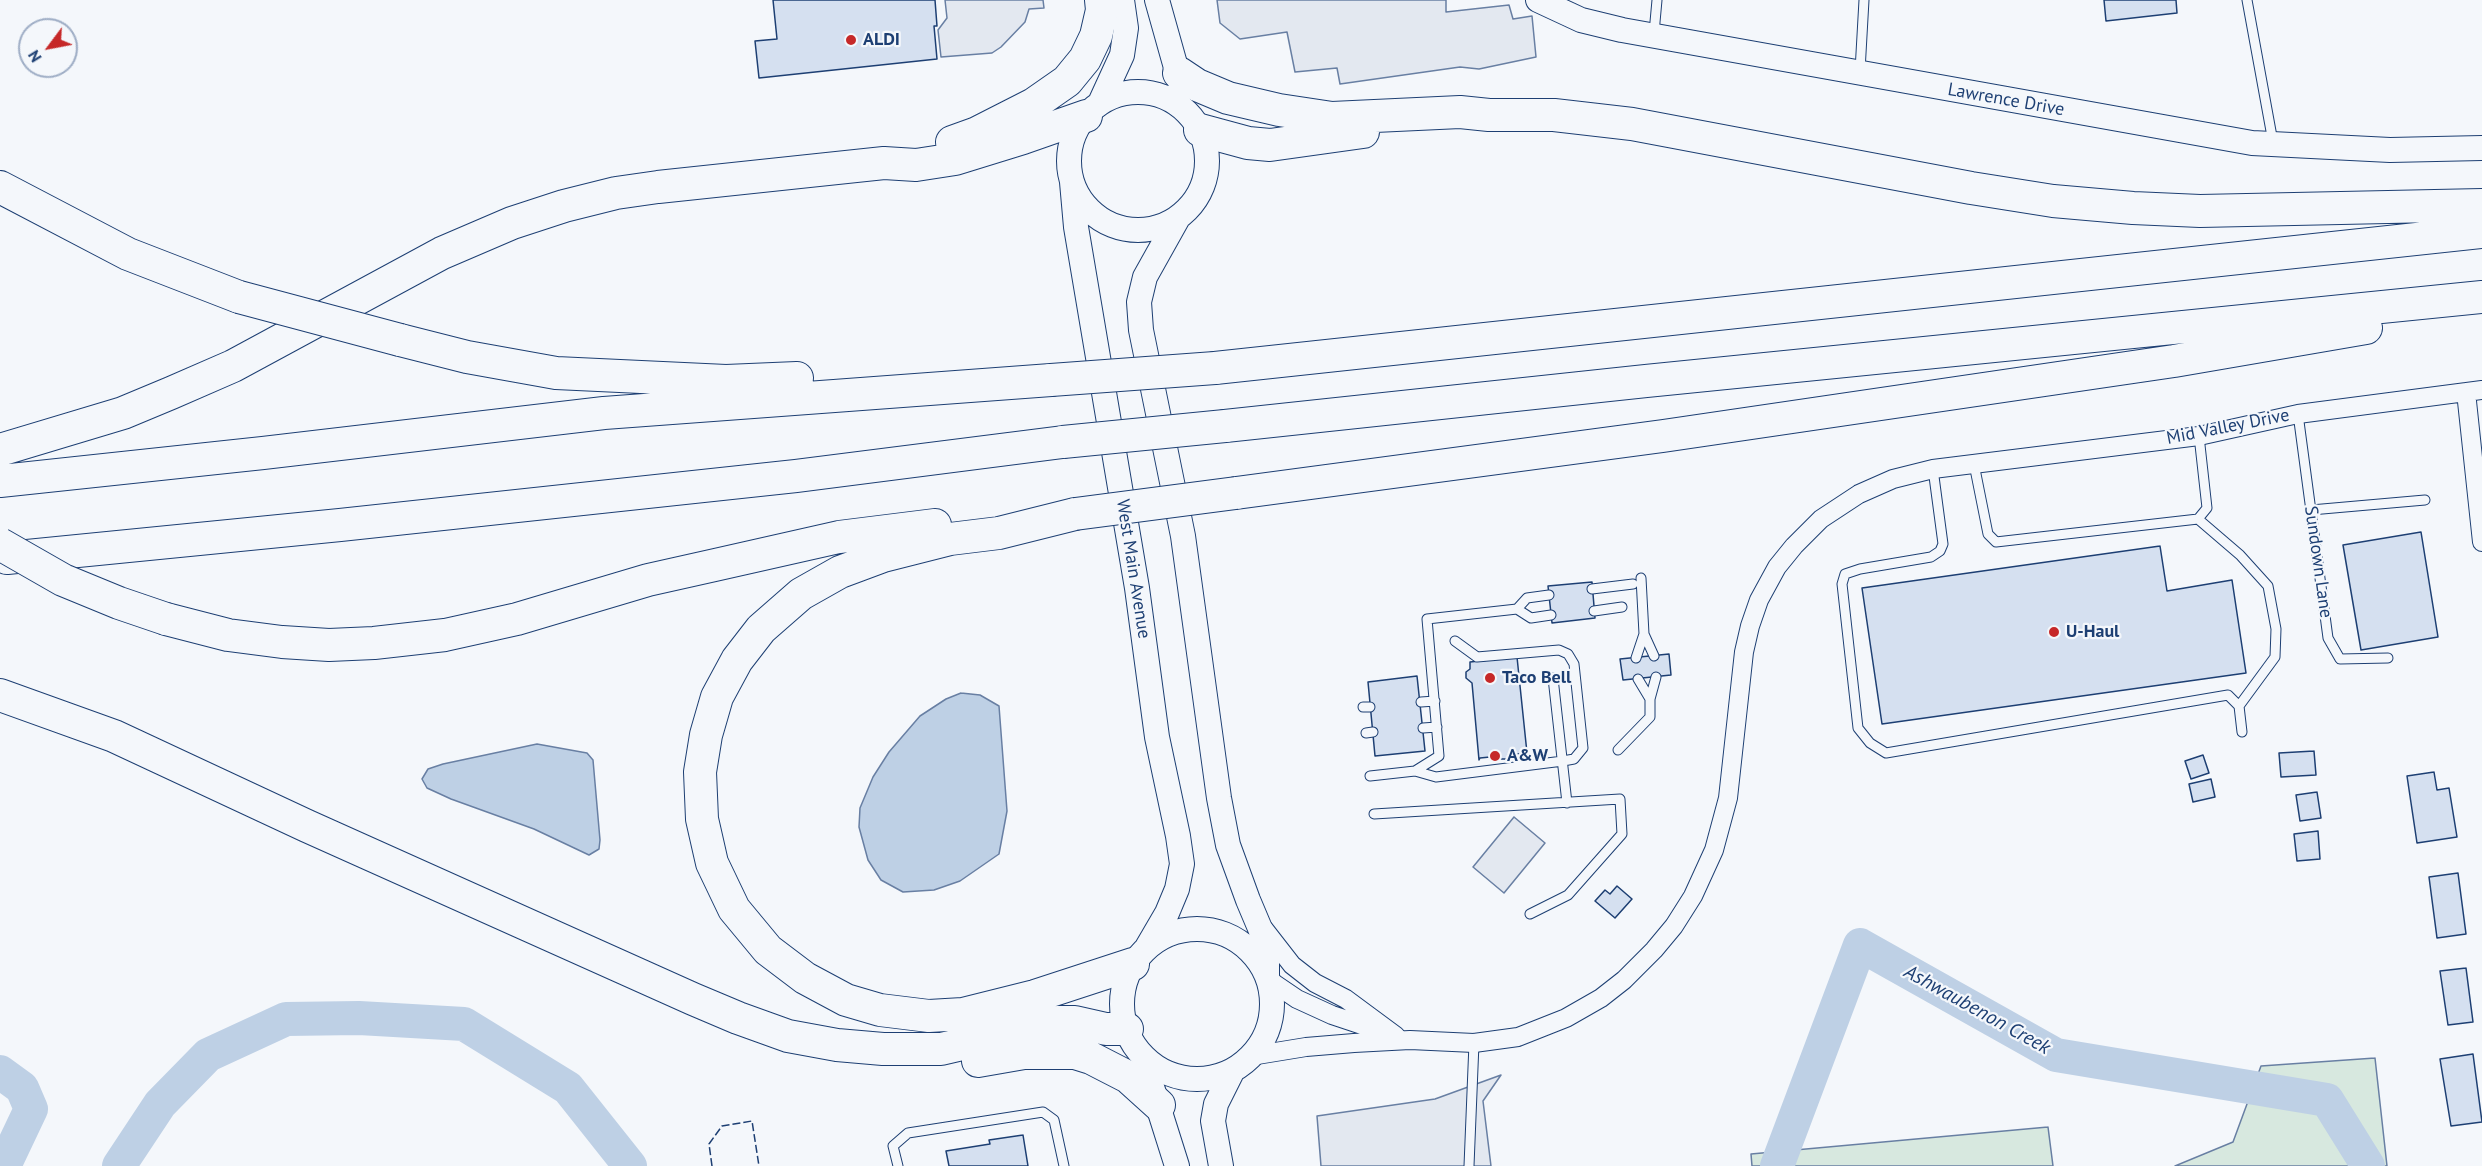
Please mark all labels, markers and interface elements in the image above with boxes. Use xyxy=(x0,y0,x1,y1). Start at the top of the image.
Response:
north arrow xyxy=(18,18,78,78)
place label: ALDI xyxy=(863,29,900,51)
marker: ALDI xyxy=(844,33,858,47)
text: N xyxy=(23,47,46,66)
street label: Lawrence Drive xyxy=(1946,79,2066,121)
street label: Mid Valley Drive xyxy=(2165,405,2291,449)
street label: West Main Avenue xyxy=(1111,498,1155,640)
street label: Sundown Lane xyxy=(2299,505,2337,619)
place label: U-Haul xyxy=(2066,621,2119,643)
marker: U-Haul xyxy=(2047,625,2061,639)
place label: Taco Bell xyxy=(1502,667,1571,689)
marker: Taco Bell xyxy=(1483,671,1497,685)
place label: A&W xyxy=(1507,745,1548,767)
marker: A&W xyxy=(1488,749,1502,763)
water label: Ashwaubenon Creek xyxy=(1900,960,2054,1060)

